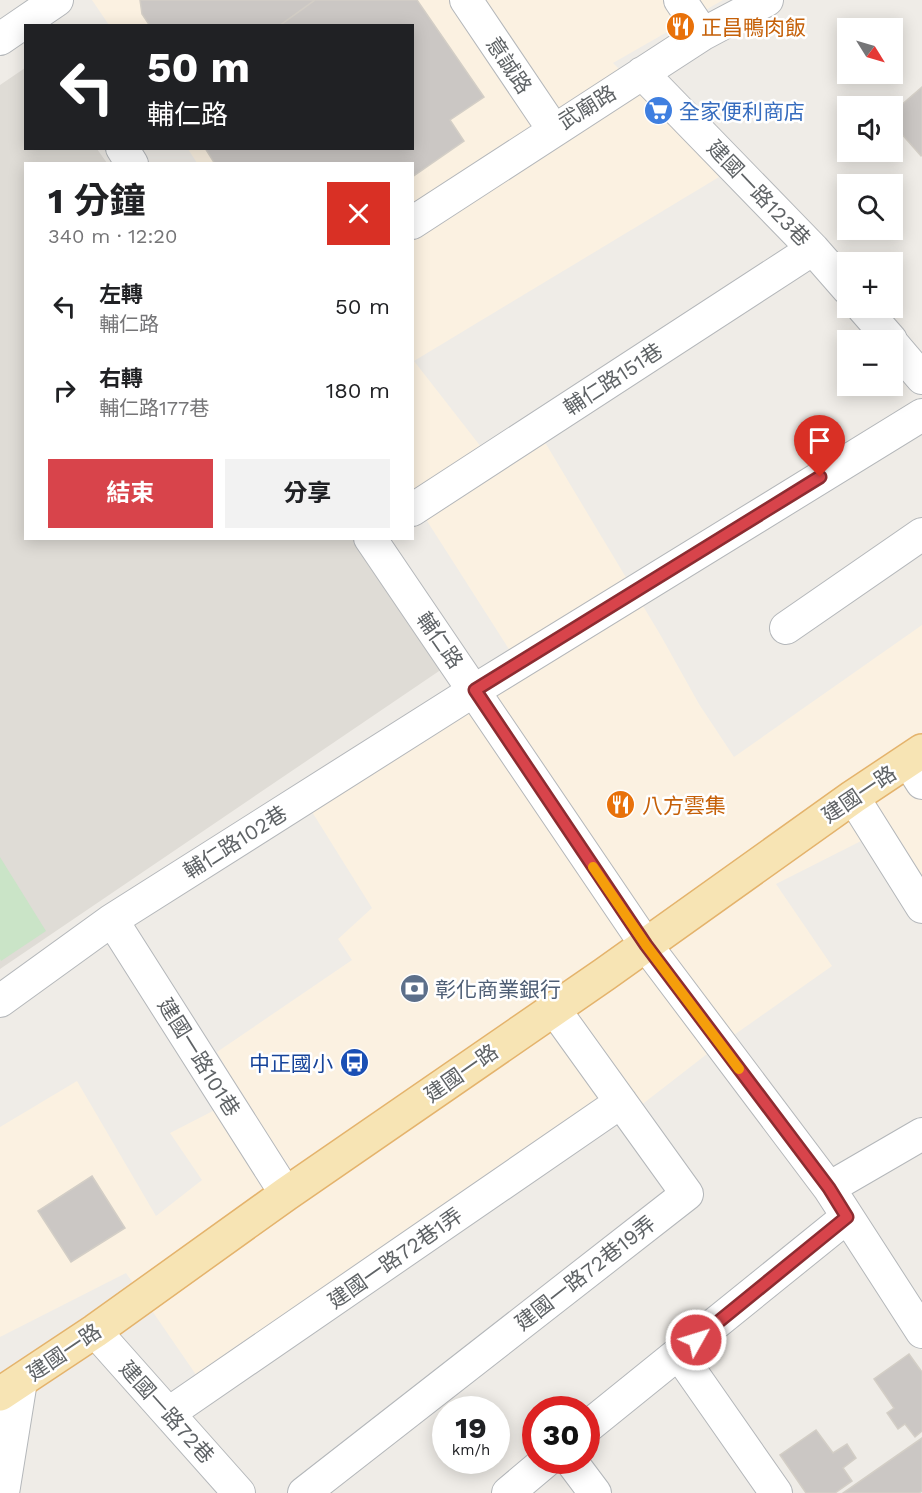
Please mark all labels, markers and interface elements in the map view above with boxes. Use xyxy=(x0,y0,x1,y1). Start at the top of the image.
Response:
restaurant icon: 正昌鴨肉飯 xyxy=(664,11,696,43)
place label: 正昌鴨肉飯 xyxy=(701,15,806,40)
north arrow xyxy=(837,18,903,84)
map controls xyxy=(837,18,903,396)
street label: 意誠路 xyxy=(481,32,537,98)
text: 50 m xyxy=(147,43,250,92)
icon: left xyxy=(48,48,126,126)
street label: 武廟路 xyxy=(554,80,620,134)
supermarket icon: 全家便利商店 xyxy=(642,95,674,127)
button: sound xyxy=(837,96,903,162)
text: 輔仁路 xyxy=(147,99,228,131)
place label: 全家便利商店 xyxy=(679,99,805,124)
street label: 建國一路123巷 xyxy=(702,135,816,251)
button: search xyxy=(837,174,903,240)
text: 1 分鐘 xyxy=(48,180,146,222)
button: close xyxy=(327,182,390,245)
text: 340 m · 12:20 xyxy=(48,224,177,248)
button: + xyxy=(837,252,903,318)
text: 左轉 xyxy=(99,282,143,307)
icon: left xyxy=(48,290,81,323)
text: 50 m xyxy=(335,294,390,319)
text: 輔仁路 xyxy=(99,312,159,336)
button: − xyxy=(837,330,903,396)
street label: 輔仁路151巷 xyxy=(559,338,667,420)
text: 右轉 xyxy=(99,366,143,391)
icon: right xyxy=(48,374,81,407)
text: 180 m xyxy=(326,378,390,403)
text: 輔仁路177巷 xyxy=(99,396,209,420)
pin xyxy=(794,415,845,477)
icon: arrive xyxy=(803,424,836,457)
button: 結束 xyxy=(48,459,213,528)
button: 分享 xyxy=(225,459,390,528)
street label: 輔仁路 xyxy=(412,607,468,673)
street label: 建國一路 xyxy=(817,760,901,828)
restaurant icon: 八方雲集 xyxy=(605,789,637,821)
place label: 八方雲集 xyxy=(642,793,726,818)
street label: 輔仁路102巷 xyxy=(179,800,291,884)
bank icon: 彰化商業銀行 xyxy=(398,973,430,1005)
place label: 彰化商業銀行 xyxy=(435,977,561,1002)
street label: 建國一路101巷 xyxy=(153,993,245,1121)
street label: 建國一路 xyxy=(419,1039,503,1107)
bus stop icon: 中正國小 xyxy=(338,1047,370,1079)
place label: 中正國小 xyxy=(249,1051,333,1076)
street label: 建國一路72巷1弄 xyxy=(323,1202,467,1314)
street label: 建國一路72巷19弄 xyxy=(510,1210,660,1336)
position arrow xyxy=(664,1308,728,1372)
street label: 建國一路 xyxy=(22,1318,106,1386)
street label: 建國一路72巷 xyxy=(115,1356,219,1468)
speed limit sign: 30 xyxy=(522,1396,600,1474)
text: 19 xyxy=(455,1410,487,1445)
text: km/h xyxy=(452,1441,490,1459)

